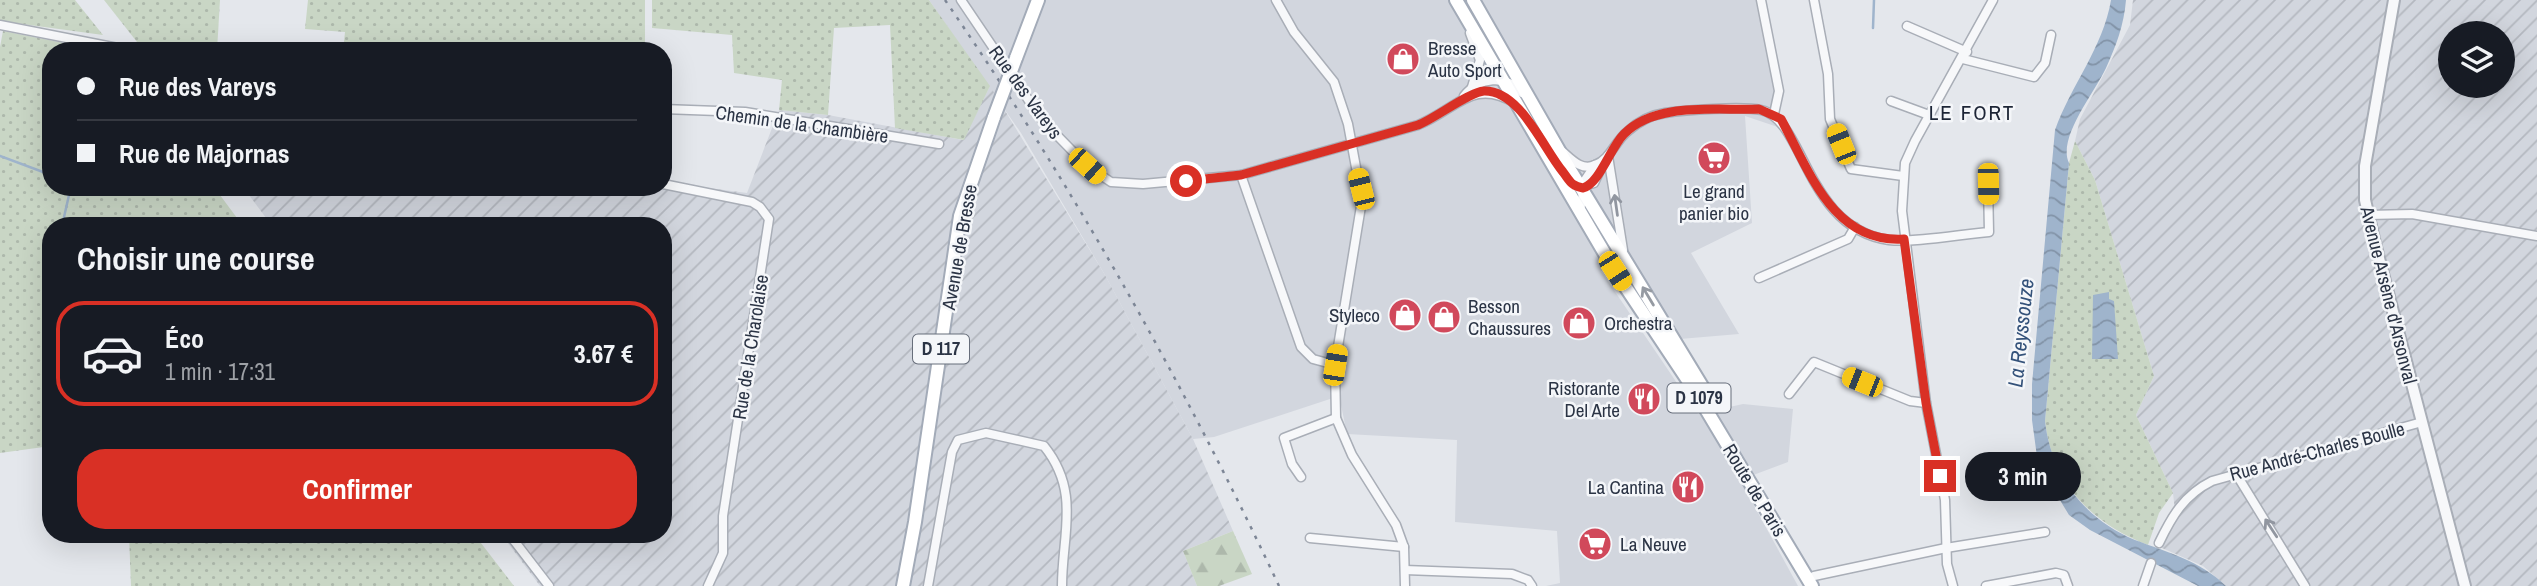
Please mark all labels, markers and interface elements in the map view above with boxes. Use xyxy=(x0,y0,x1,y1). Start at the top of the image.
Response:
map controls xyxy=(2438,21,2515,98)
button: layers xyxy=(2438,21,2515,98)
place label: Bresse Auto Sport xyxy=(1427,35,1502,83)
street label: Rue des Vareys xyxy=(983,40,1069,144)
shop icon: Bresse Auto Sport xyxy=(1384,40,1422,78)
text: Rue des Vareys xyxy=(119,69,277,104)
district label: LE FORT xyxy=(1929,98,2015,127)
street label: Chemin de la Chambière xyxy=(714,99,890,149)
car xyxy=(1824,121,1859,167)
text: Rue de Majornas xyxy=(119,136,290,171)
supermarket icon: Le grand panier bio xyxy=(1695,139,1733,177)
car xyxy=(1065,144,1110,188)
car xyxy=(1978,163,1999,205)
route start xyxy=(1170,165,1202,197)
car xyxy=(1346,166,1377,212)
place label: Le grand panier bio xyxy=(1679,178,1749,226)
street label: Avenue de Bresse xyxy=(935,182,983,313)
one-way arrow xyxy=(1609,195,1622,217)
street label: Avenue Arsène d'Arsonval xyxy=(2354,203,2424,386)
text: Choisir une course xyxy=(77,237,315,280)
car xyxy=(1595,248,1636,294)
street label: Rue de la Charolaise xyxy=(726,273,774,421)
water label: La Reyssouze xyxy=(2000,277,2041,389)
one-way arrow xyxy=(1641,286,1655,306)
place label: Besson Chaussures xyxy=(1468,293,1551,341)
shop icon: Styleco xyxy=(1386,296,1424,334)
shop icon: Besson Chaussures xyxy=(1425,298,1463,336)
place label: Styleco xyxy=(1329,302,1380,328)
shop icon: Orchestra xyxy=(1560,304,1598,342)
place label: Orchestra xyxy=(1604,310,1673,336)
text: Éco xyxy=(165,321,204,356)
icon: car xyxy=(81,322,144,385)
road number: D 117 xyxy=(913,334,969,363)
text: 3.67 € xyxy=(574,336,633,371)
car xyxy=(1322,343,1349,387)
text: 1 min · 17:31 xyxy=(165,356,275,387)
car xyxy=(1839,364,1886,400)
place label: Ristorante Del Arte xyxy=(1548,375,1620,423)
restaurant icon: Ristorante Del Arte xyxy=(1625,380,1663,418)
road number: D 1079 xyxy=(1668,384,1730,412)
street label: Rue André-Charles Boulle xyxy=(2227,415,2407,487)
street label: Route de Paris xyxy=(1717,439,1793,541)
button: Confirmer xyxy=(77,449,637,529)
callout: 3 min xyxy=(1965,452,2080,500)
route end xyxy=(1924,460,1956,492)
text: 3 min xyxy=(1998,461,2048,492)
restaurant icon: La Cantina xyxy=(1669,468,1707,506)
place label: La Cantina xyxy=(1588,474,1664,500)
one-way arrow xyxy=(2264,519,2278,539)
supermarket icon: La Neuve xyxy=(1576,525,1614,563)
place label: La Neuve xyxy=(1620,531,1687,557)

